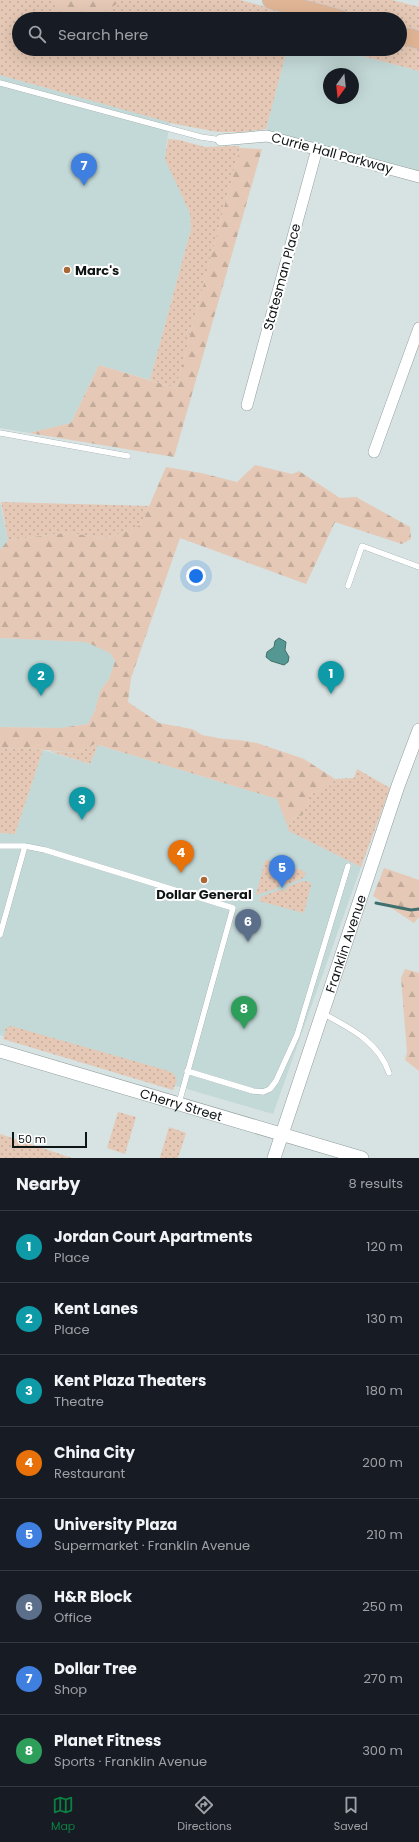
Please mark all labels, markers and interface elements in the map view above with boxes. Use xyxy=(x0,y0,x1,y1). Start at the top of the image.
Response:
search box xyxy=(12,12,407,56)
icon: search xyxy=(26,23,48,45)
text: Search here xyxy=(58,24,148,45)
north arrow xyxy=(323,68,359,104)
street label: Currie Hall Parkway xyxy=(269,128,396,179)
pin: 7 xyxy=(71,153,97,186)
street label: Statesman Place xyxy=(259,221,305,333)
place label: Marc's xyxy=(75,261,119,280)
marker: Marc's xyxy=(62,265,72,275)
your location xyxy=(186,566,206,586)
pin: 1 xyxy=(318,661,344,694)
pin: 2 xyxy=(28,663,54,696)
pin: 3 xyxy=(69,787,95,820)
pin: 4 xyxy=(168,840,194,873)
pin: 5 xyxy=(269,855,295,888)
marker: Dollar General xyxy=(199,875,209,885)
place label: Dollar General xyxy=(156,885,252,904)
street label: Franklin Avenue xyxy=(320,892,371,995)
pin: 6 xyxy=(235,909,261,942)
pin: 8 xyxy=(231,996,257,1029)
street label: Cherry Street xyxy=(138,1083,225,1126)
scale bar xyxy=(12,1130,87,1149)
text: 50 m xyxy=(18,1131,46,1147)
text: Nearby xyxy=(16,1172,80,1196)
text: 8 results xyxy=(349,1174,403,1193)
text: Jordan Court Apartments xyxy=(54,1226,253,1247)
text: 1 xyxy=(27,1237,31,1256)
text: 120 m xyxy=(366,1237,403,1256)
text: Place xyxy=(54,1248,89,1267)
text: Kent Lanes xyxy=(54,1298,138,1319)
text: 2 xyxy=(25,1309,33,1328)
text: 130 m xyxy=(366,1309,403,1328)
text: Place xyxy=(54,1320,89,1339)
text: Kent Plaza Theaters xyxy=(54,1370,206,1391)
text: 3 xyxy=(25,1381,33,1400)
text: 180 m xyxy=(366,1381,403,1400)
text: Theatre xyxy=(54,1392,104,1411)
text: China City xyxy=(54,1442,135,1463)
text: 4 xyxy=(25,1453,33,1472)
text: 200 m xyxy=(362,1453,403,1472)
text: Restaurant xyxy=(54,1464,125,1483)
text: University Plaza xyxy=(54,1514,177,1535)
text: 5 xyxy=(25,1525,33,1544)
text: 210 m xyxy=(366,1525,403,1544)
text: Supermarket · Franklin Avenue xyxy=(54,1536,250,1555)
text: H&R Block xyxy=(54,1586,132,1607)
text: 6 xyxy=(25,1597,33,1616)
text: 250 m xyxy=(362,1597,403,1616)
text: Office xyxy=(54,1608,92,1627)
text: Dollar Tree xyxy=(54,1658,137,1679)
text: 7 xyxy=(26,1669,32,1688)
text: 270 m xyxy=(363,1669,403,1688)
text: Shop xyxy=(54,1680,87,1699)
text: Planet Fitness xyxy=(54,1730,161,1751)
text: 8 xyxy=(25,1741,33,1760)
text: 300 m xyxy=(362,1741,403,1760)
text: Sports · Franklin Avenue xyxy=(54,1752,207,1771)
tab: Map xyxy=(51,1794,75,1835)
tab: Directions xyxy=(177,1794,232,1835)
tab: Saved xyxy=(334,1794,368,1835)

